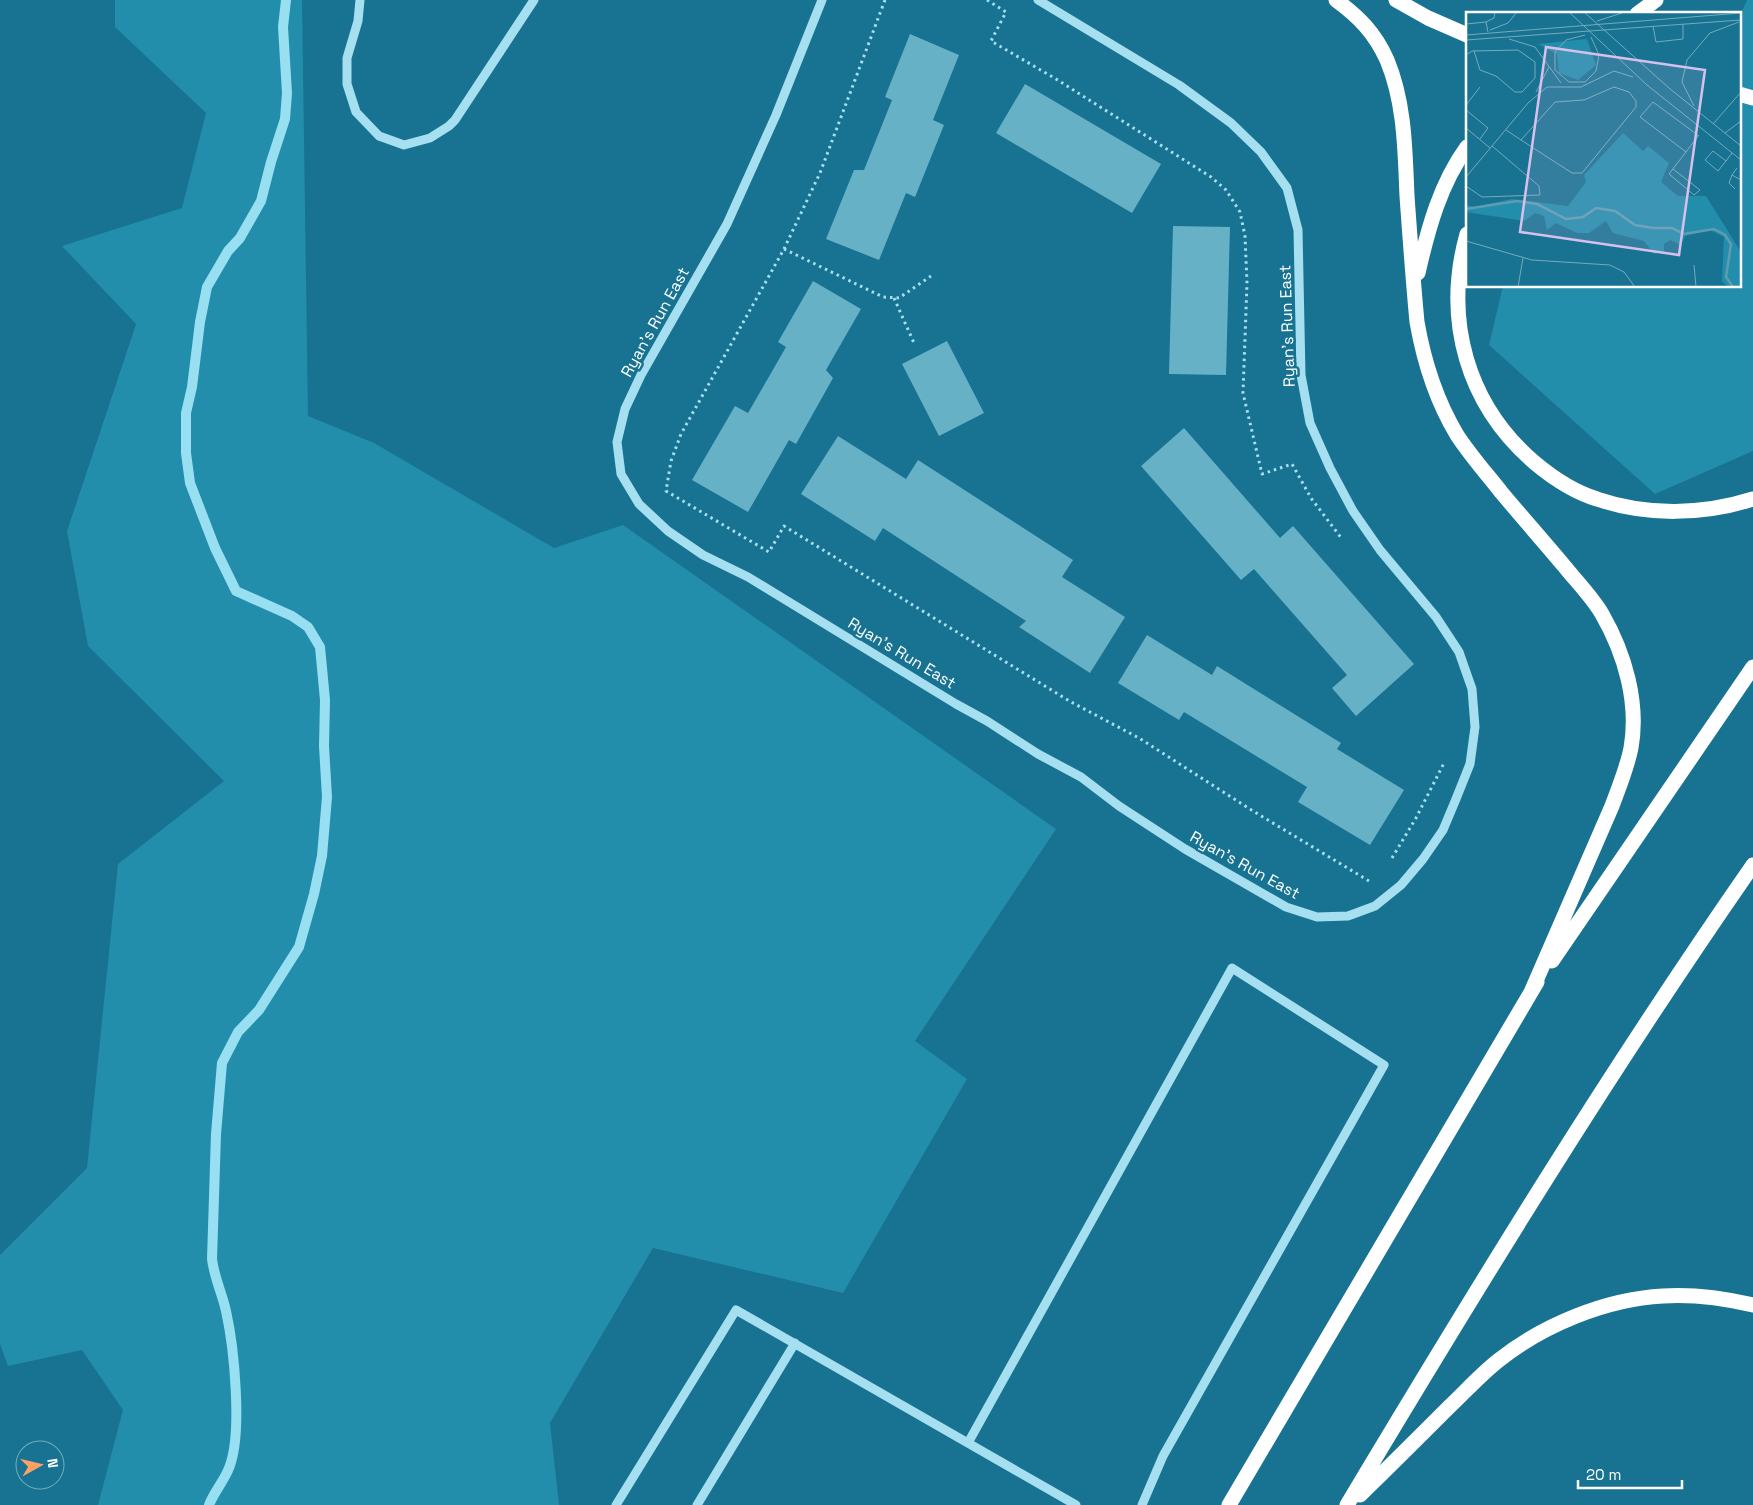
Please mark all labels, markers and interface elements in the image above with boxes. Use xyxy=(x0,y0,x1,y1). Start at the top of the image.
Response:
inset map xyxy=(1466,12,1740,288)
street label: Ryan's Run East xyxy=(616,263,694,381)
street label: Ryan's Run East xyxy=(1274,264,1300,388)
street label: Ryan's Run East xyxy=(844,612,960,694)
street label: Ryan's Run East xyxy=(1186,826,1304,904)
north arrow xyxy=(15,1440,65,1490)
text: N xyxy=(43,1457,62,1469)
scale bar xyxy=(1578,1458,1682,1490)
text: 20 m xyxy=(1586,1465,1621,1484)

